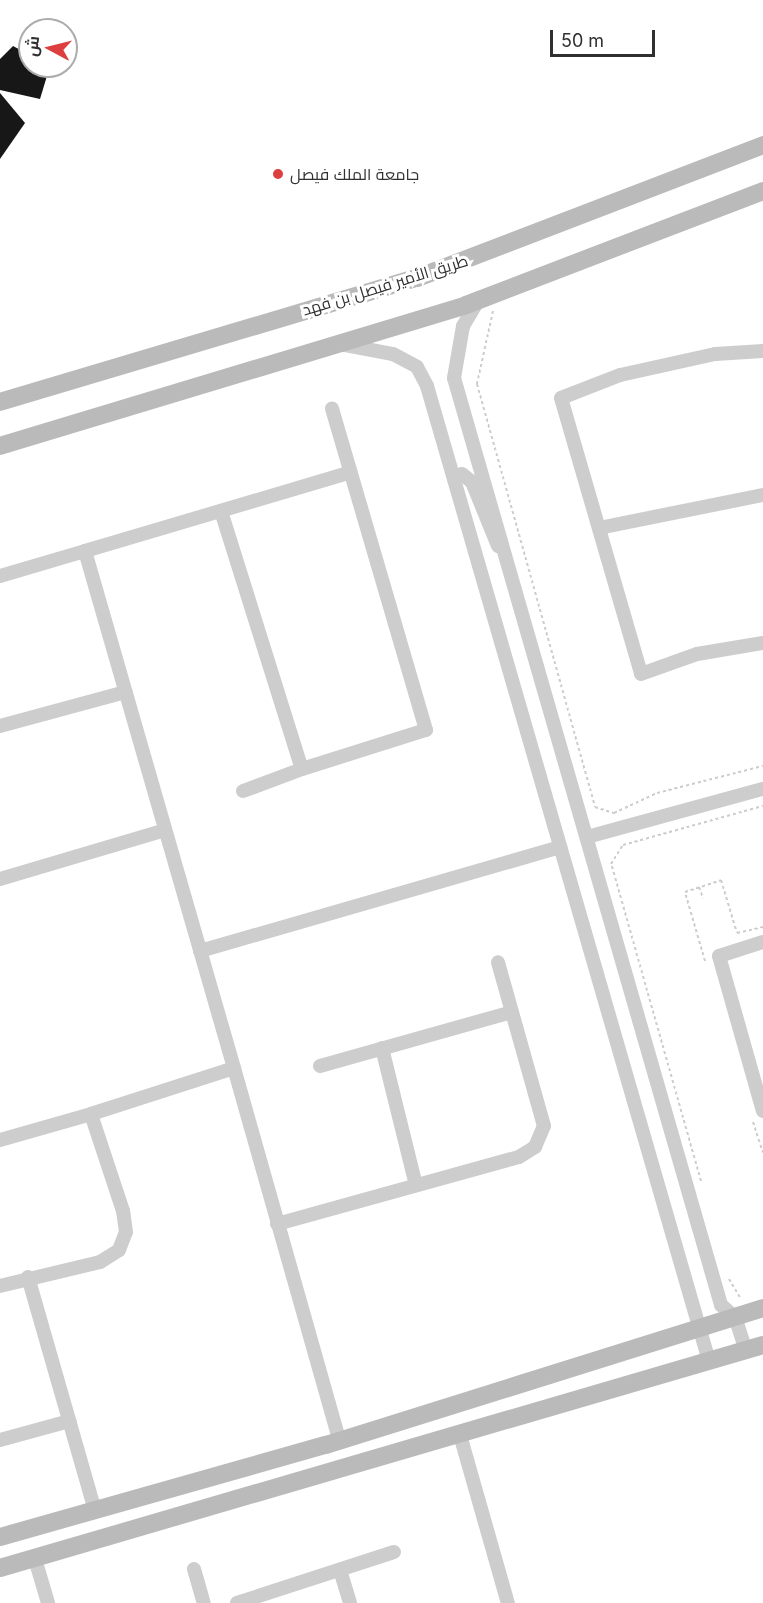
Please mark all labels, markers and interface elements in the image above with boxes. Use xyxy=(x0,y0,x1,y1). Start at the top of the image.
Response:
north arrow xyxy=(18,18,78,78)
scale bar xyxy=(553,18,658,56)
text: 50 m xyxy=(561,30,604,51)
text: ش xyxy=(21,35,43,57)
place label: جامعة الملك فيصل xyxy=(290,164,419,184)
marker: جامعة الملك فيصل xyxy=(271,167,285,181)
street label: طريق الأمير فيصل بن فهد xyxy=(300,251,470,319)

